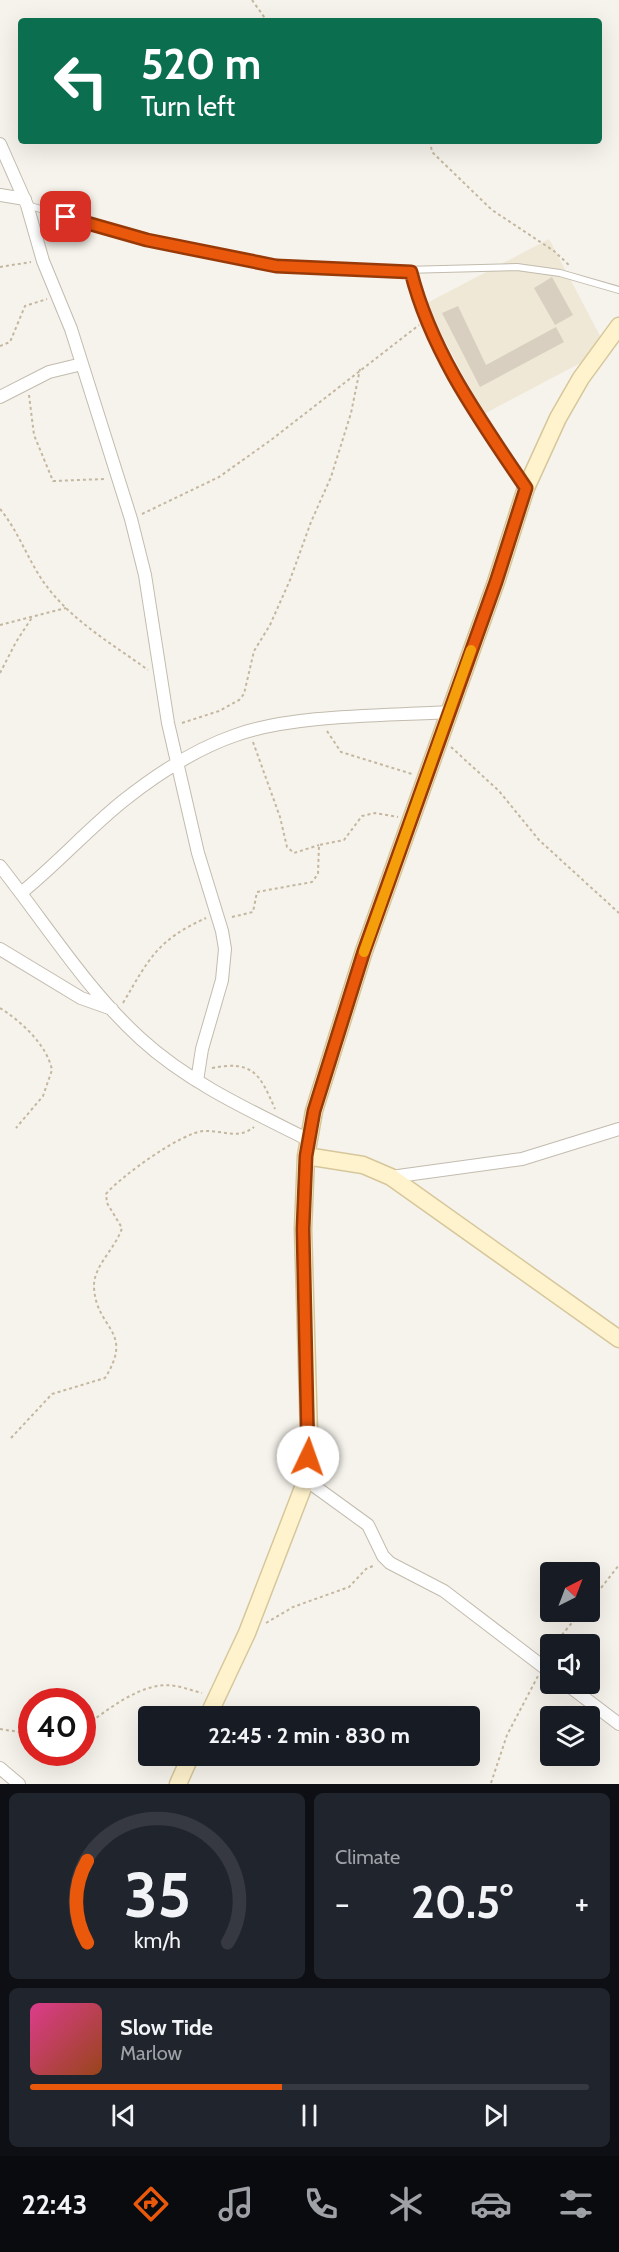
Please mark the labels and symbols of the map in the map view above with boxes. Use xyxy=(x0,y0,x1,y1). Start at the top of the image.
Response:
pin xyxy=(40,191,91,242)
position arrow xyxy=(276,1425,340,1489)
north arrow xyxy=(540,1562,600,1622)
speed limit sign: 40 xyxy=(18,1688,96,1766)

